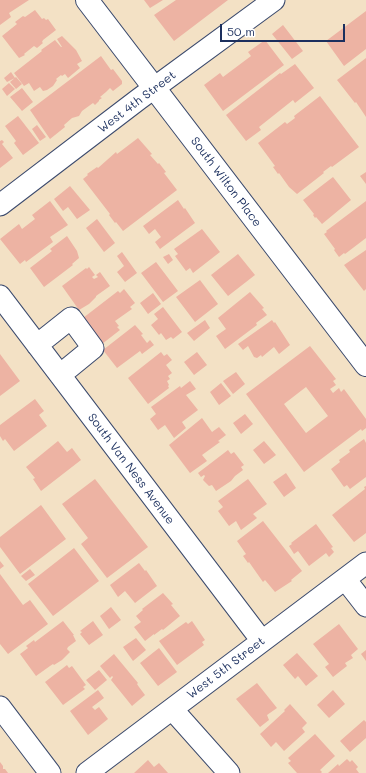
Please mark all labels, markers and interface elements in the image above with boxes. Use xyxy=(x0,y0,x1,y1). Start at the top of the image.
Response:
scale bar xyxy=(222,16,347,42)
text: 50 m xyxy=(227,23,255,39)
street label: West 4th Street xyxy=(95,68,179,136)
street label: South Wilton Place xyxy=(188,134,264,230)
street label: South Van Ness Avenue xyxy=(85,411,177,527)
street label: West 5th Street xyxy=(184,634,268,702)

